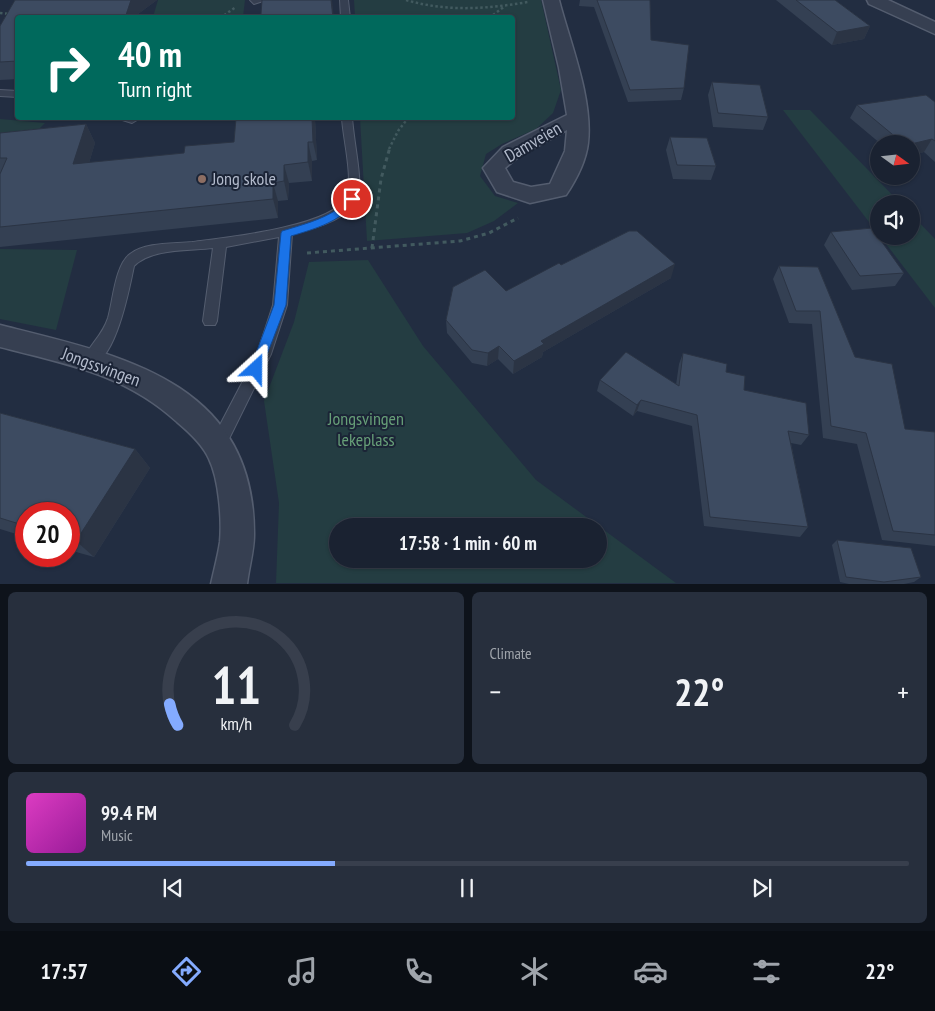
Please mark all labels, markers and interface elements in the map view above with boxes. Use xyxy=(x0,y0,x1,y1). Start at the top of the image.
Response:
text: 40 m xyxy=(118,31,182,77)
icon: right xyxy=(35,35,100,100)
text: Turn right xyxy=(118,75,192,103)
street label: Damveien xyxy=(500,116,565,167)
north arrow xyxy=(870,135,920,185)
map controls xyxy=(870,135,920,245)
place label: Jong skole xyxy=(211,167,276,190)
marker: Jong skole xyxy=(196,173,208,185)
pin xyxy=(331,178,373,220)
icon: arrive xyxy=(338,185,366,213)
button: sound xyxy=(870,195,920,245)
street label: Jongssvingen xyxy=(58,341,144,391)
position arrow xyxy=(229,342,281,394)
park label: Jongsvingen lekeplass xyxy=(327,407,404,451)
speed limit sign: 20 xyxy=(15,502,80,567)
text: 17:58 · 1 min · 60 m xyxy=(399,531,537,555)
text: Climate xyxy=(490,643,532,663)
text: 11 xyxy=(211,651,261,718)
text: 22° xyxy=(674,667,724,716)
text: − xyxy=(490,673,501,710)
text: + xyxy=(897,673,909,710)
text: km/h xyxy=(220,712,252,735)
text: 99.4 FM xyxy=(101,801,157,825)
text: Music xyxy=(101,825,133,845)
icon: previous xyxy=(159,874,187,902)
icon: pause xyxy=(453,874,481,902)
icon: next xyxy=(748,874,776,902)
icon: directions xyxy=(169,954,204,989)
icon: music xyxy=(285,954,320,989)
icon: phone xyxy=(401,954,436,989)
icon: climate xyxy=(517,954,552,989)
icon: car xyxy=(633,954,668,989)
icon: filters xyxy=(749,954,784,989)
text: 17:57 xyxy=(41,957,88,985)
text: 22° xyxy=(865,957,894,985)

